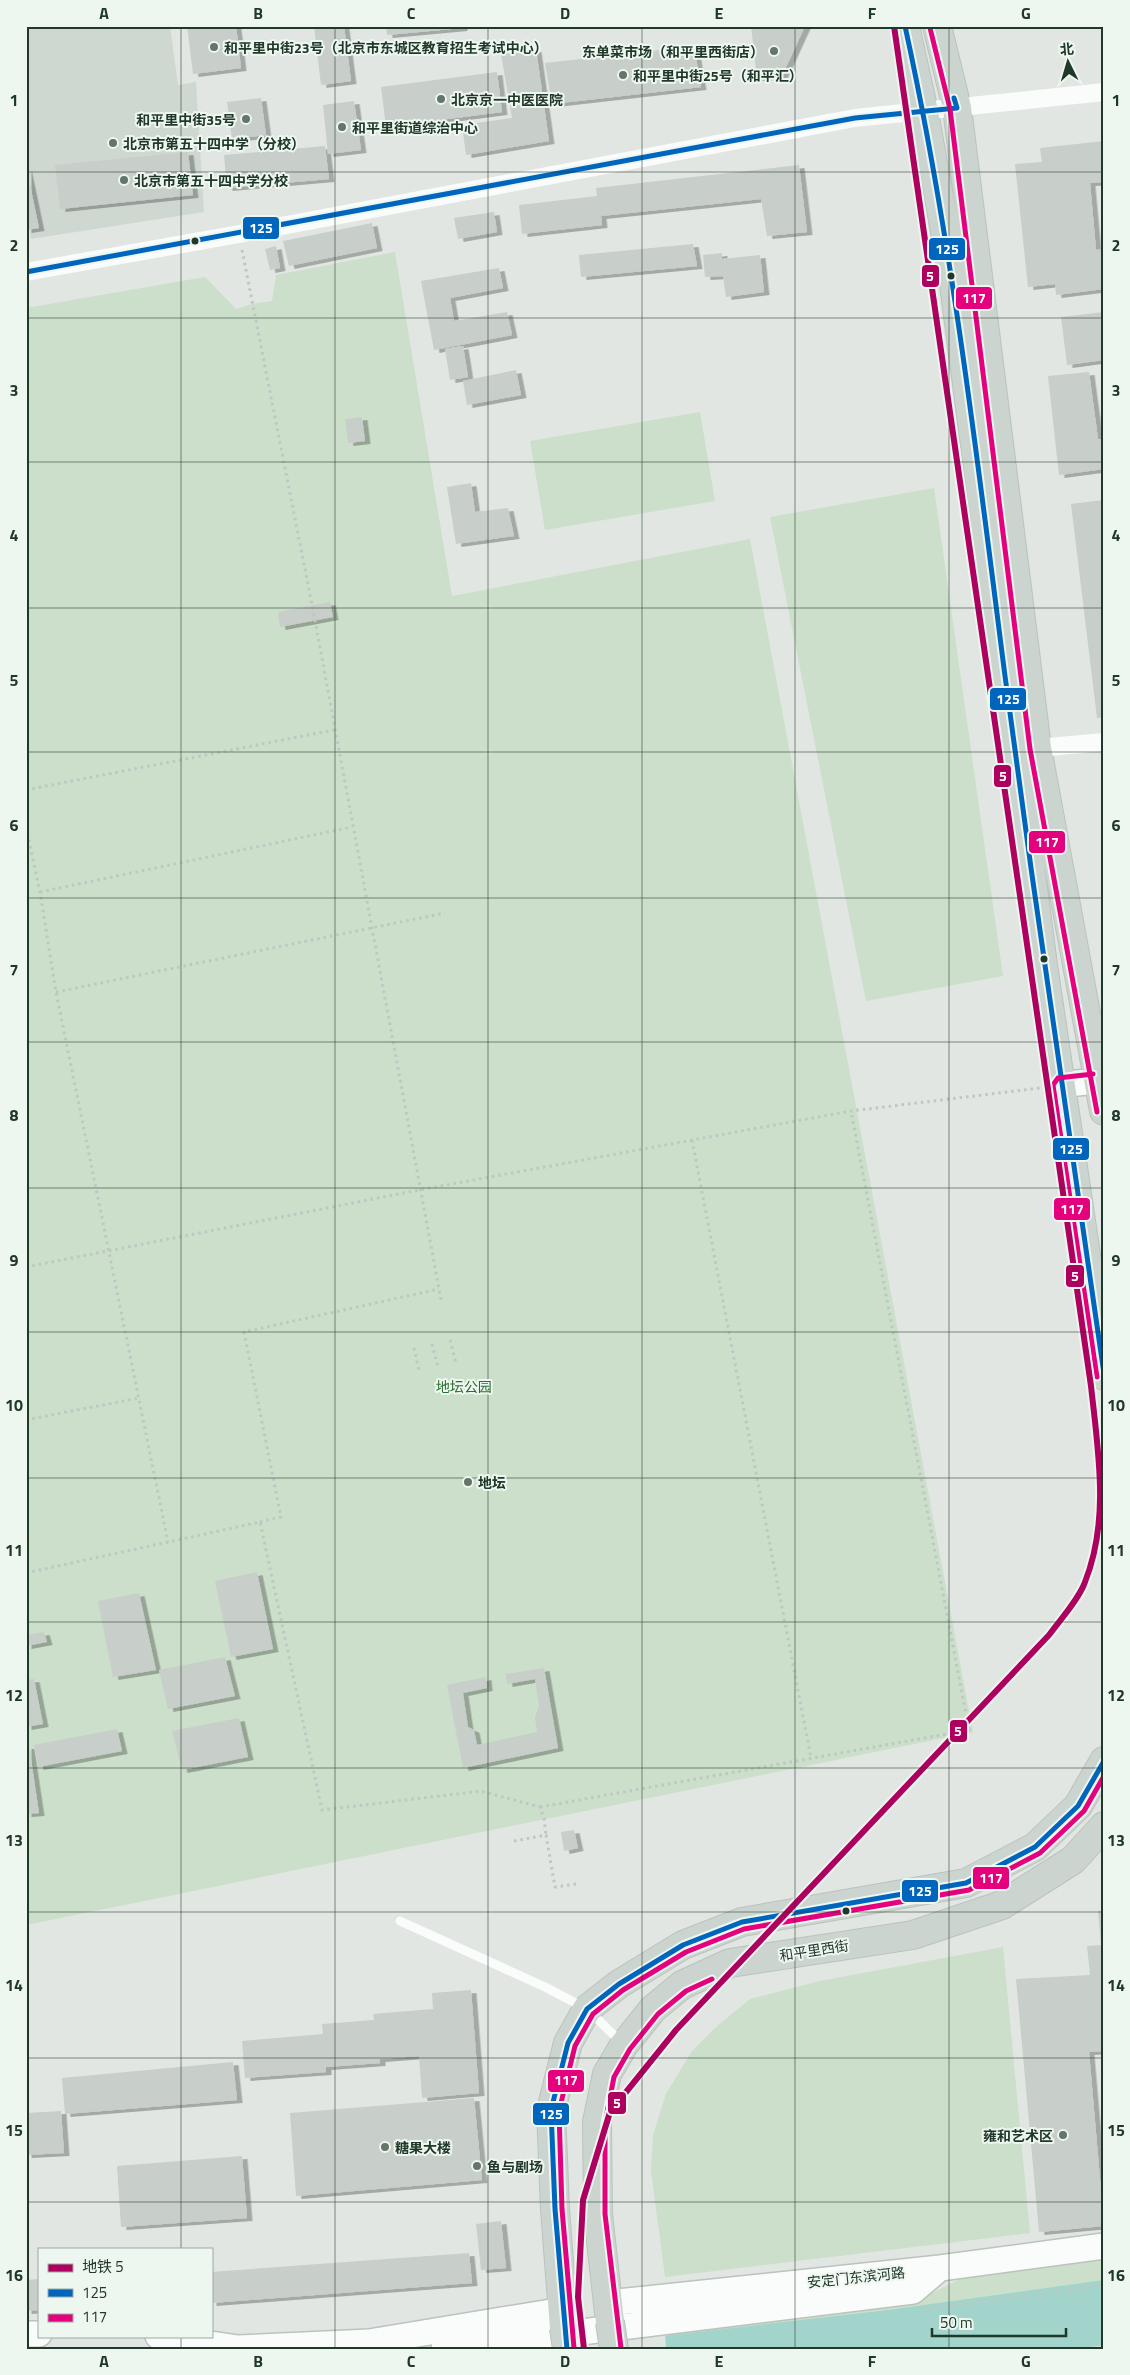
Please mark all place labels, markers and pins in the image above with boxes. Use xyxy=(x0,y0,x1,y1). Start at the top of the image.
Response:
place label: 和平里中街23号（北京市东城区教育招生考试中心） xyxy=(224,37,548,58)
marker: 和平里中街23号（北京市东城区教育招生考试中心） xyxy=(208,41,220,53)
place label: 东单菜市场（和平里西街店） xyxy=(582,41,764,62)
marker: 东单菜市场（和平里西街店） xyxy=(768,45,780,57)
place label: 和平里中街25号（和平汇） xyxy=(633,65,803,86)
marker: 和平里中街25号（和平汇） xyxy=(617,69,629,81)
place label: 北京京一中医医院 xyxy=(451,89,563,110)
marker: 北京京一中医医院 xyxy=(435,93,447,105)
place label: 和平里中街35号 xyxy=(136,109,236,130)
marker: 和平里中街35号 xyxy=(240,113,252,125)
place label: 和平里街道综治中心 xyxy=(352,117,478,138)
marker: 和平里街道综治中心 xyxy=(336,121,348,133)
place label: 北京市第五十四中学（分校） xyxy=(123,133,305,154)
marker: 北京市第五十四中学（分校） xyxy=(107,137,119,149)
place label: 北京市第五十四中学分校 xyxy=(134,170,288,191)
marker: 北京市第五十四中学分校 xyxy=(118,174,130,186)
unlabelled marker xyxy=(190,236,200,246)
unlabelled marker xyxy=(946,271,956,281)
unlabelled marker xyxy=(1039,954,1049,964)
place label: 地坛 xyxy=(478,1472,506,1493)
marker: 地坛 xyxy=(462,1476,474,1488)
unlabelled marker xyxy=(841,1906,851,1916)
place label: 雍和艺术区 xyxy=(983,2125,1053,2146)
marker: 雍和艺术区 xyxy=(1057,2129,1069,2141)
place label: 糖果大楼 xyxy=(395,2137,451,2158)
marker: 糖果大楼 xyxy=(379,2141,391,2153)
place label: 鱼与剧场 xyxy=(487,2156,543,2177)
marker: 鱼与剧场 xyxy=(471,2160,483,2172)

